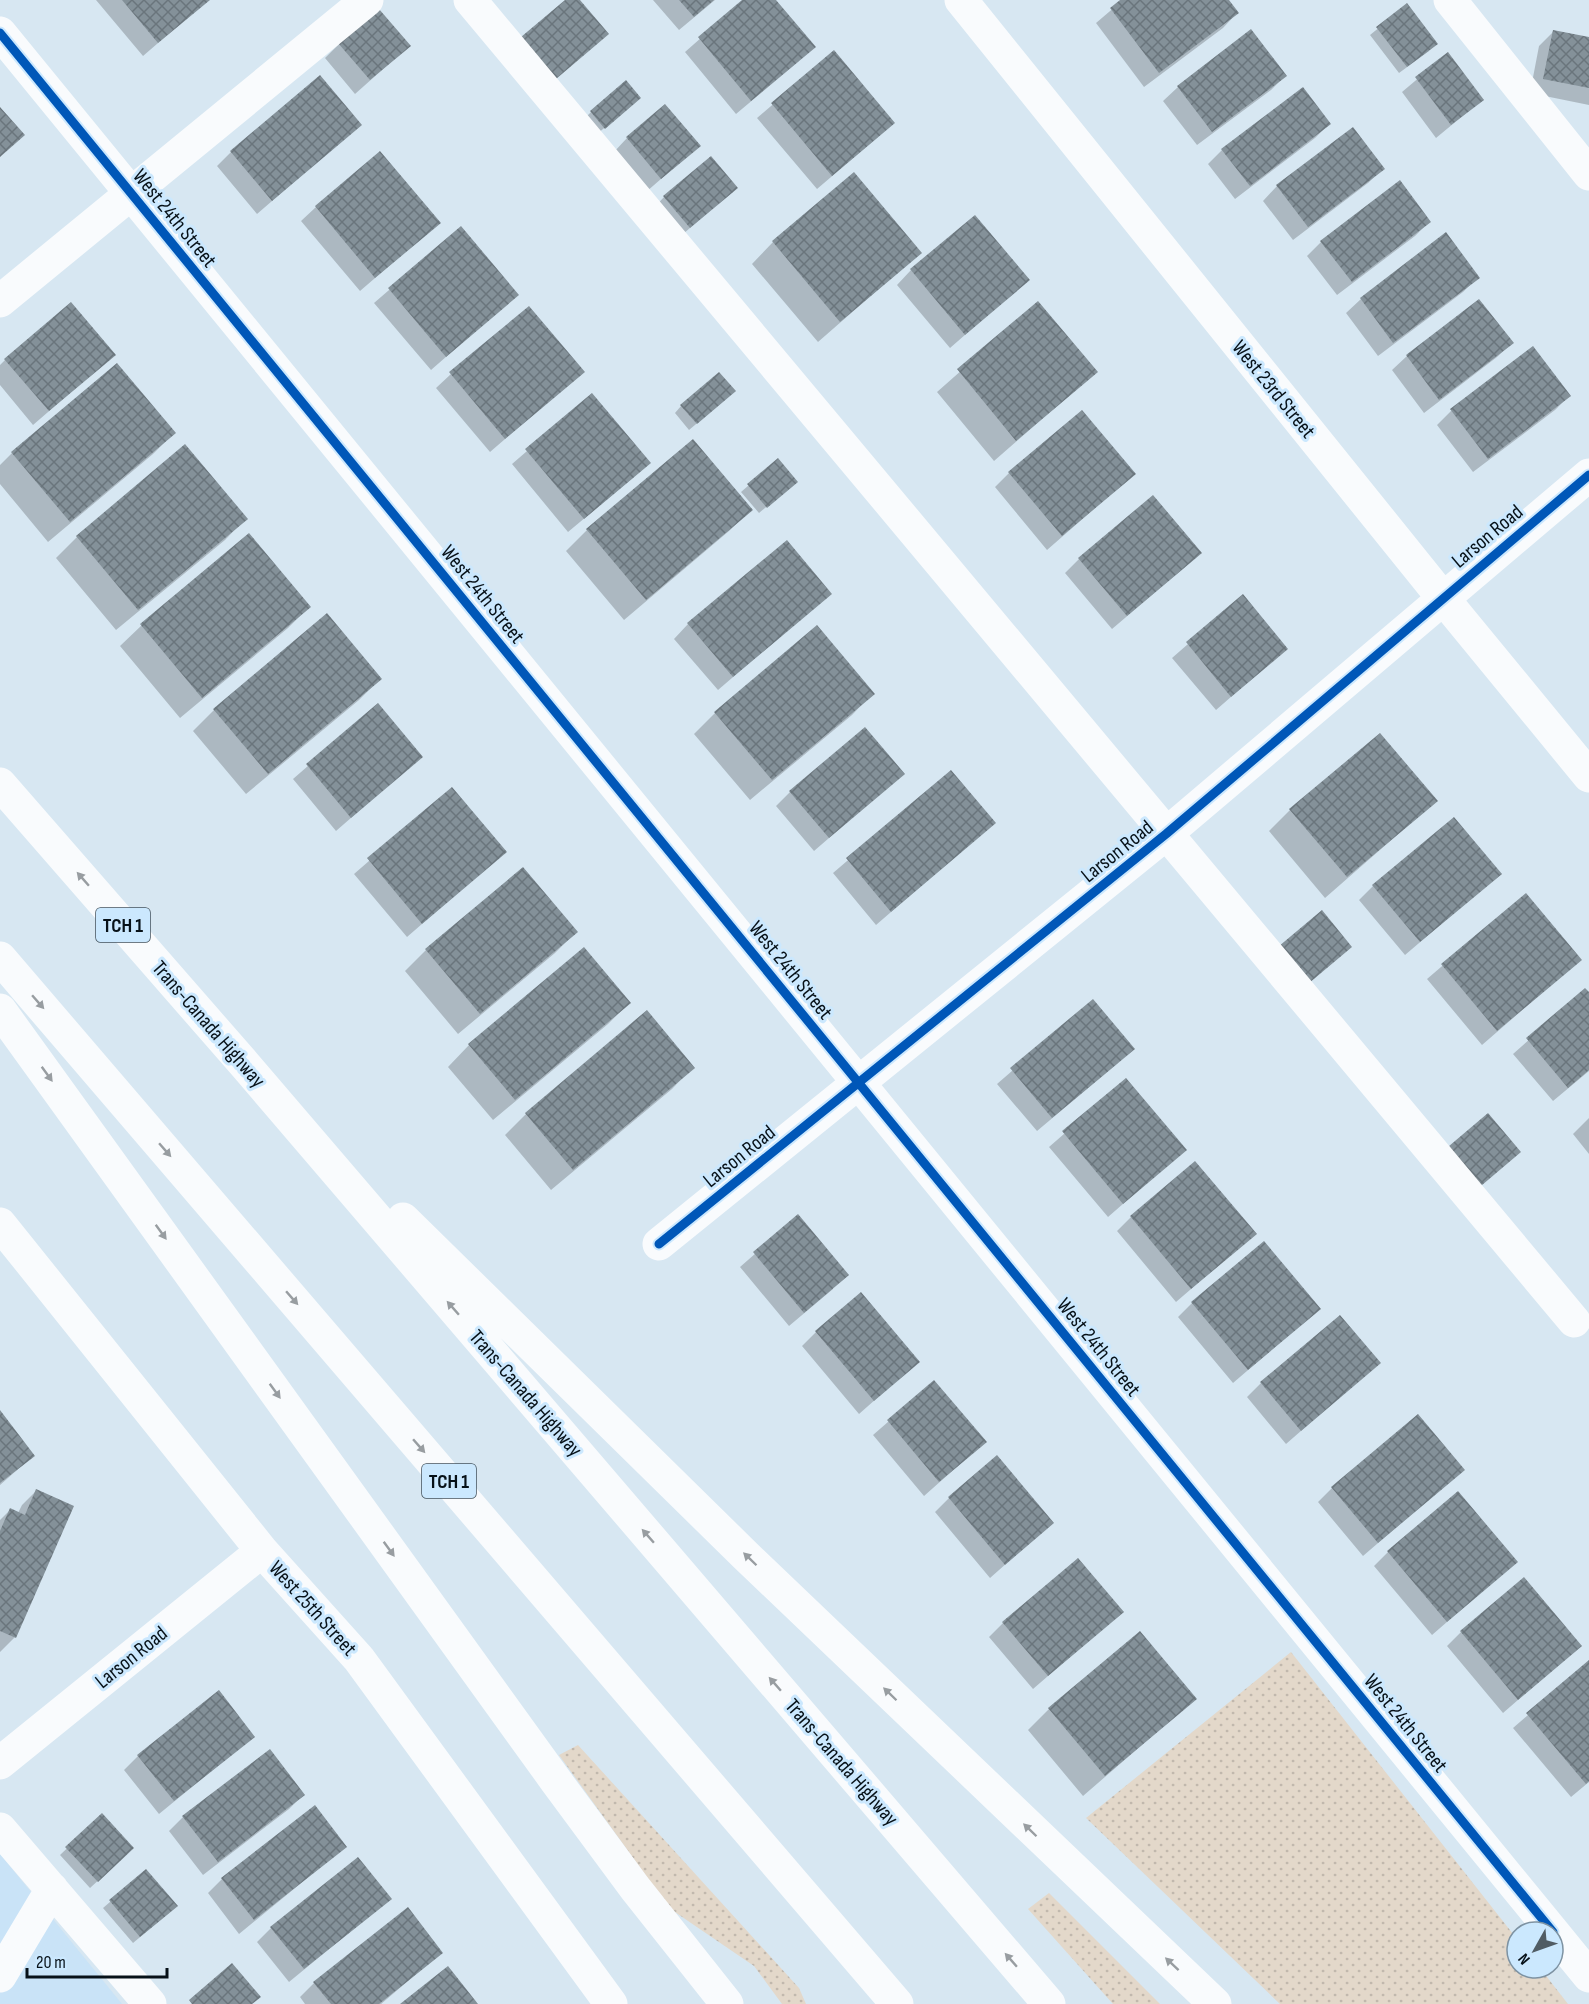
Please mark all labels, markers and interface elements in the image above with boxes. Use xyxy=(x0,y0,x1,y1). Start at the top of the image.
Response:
street label: West 24th Street xyxy=(127,164,222,273)
street label: West 23rd Street xyxy=(1227,335,1321,443)
street label: Larson Road xyxy=(1447,499,1528,573)
street label: West 24th Street xyxy=(435,540,530,649)
street label: Larson Road xyxy=(1076,815,1158,888)
one-way arrow xyxy=(77,872,90,887)
road number: TCH 1 xyxy=(96,908,150,942)
street label: West 24th Street xyxy=(743,916,838,1025)
street label: Trans-Canada Highway xyxy=(147,956,270,1093)
one-way arrow xyxy=(31,994,44,1009)
one-way arrow xyxy=(40,1067,52,1082)
street label: Larson Road xyxy=(698,1120,780,1193)
one-way arrow xyxy=(158,1142,171,1157)
one-way arrow xyxy=(155,1224,167,1240)
one-way arrow xyxy=(285,1290,298,1305)
street label: West 24th Street xyxy=(1051,1293,1146,1402)
one-way arrow xyxy=(447,1301,460,1316)
street label: Trans-Canada Highway xyxy=(464,1325,587,1462)
one-way arrow xyxy=(269,1382,281,1398)
one-way arrow xyxy=(412,1438,425,1453)
road number: TCH 1 xyxy=(422,1464,476,1498)
one-way arrow xyxy=(642,1528,655,1544)
one-way arrow xyxy=(383,1540,395,1556)
one-way arrow xyxy=(742,1552,757,1566)
street label: West 25th Street xyxy=(263,1556,362,1661)
street label: Larson Road xyxy=(90,1621,172,1694)
street label: West 24th Street xyxy=(1358,1669,1453,1778)
one-way arrow xyxy=(769,1677,782,1692)
one-way arrow xyxy=(883,1688,897,1702)
street label: Trans-Canada Highway xyxy=(780,1694,903,1831)
one-way arrow xyxy=(1023,1823,1038,1837)
north arrow xyxy=(1505,1920,1565,1980)
scale bar xyxy=(27,1941,166,1979)
text: N xyxy=(1515,1949,1535,1968)
text: 20 m xyxy=(36,1952,66,1973)
one-way arrow xyxy=(1005,1953,1018,1968)
one-way arrow xyxy=(1165,1958,1180,1971)

